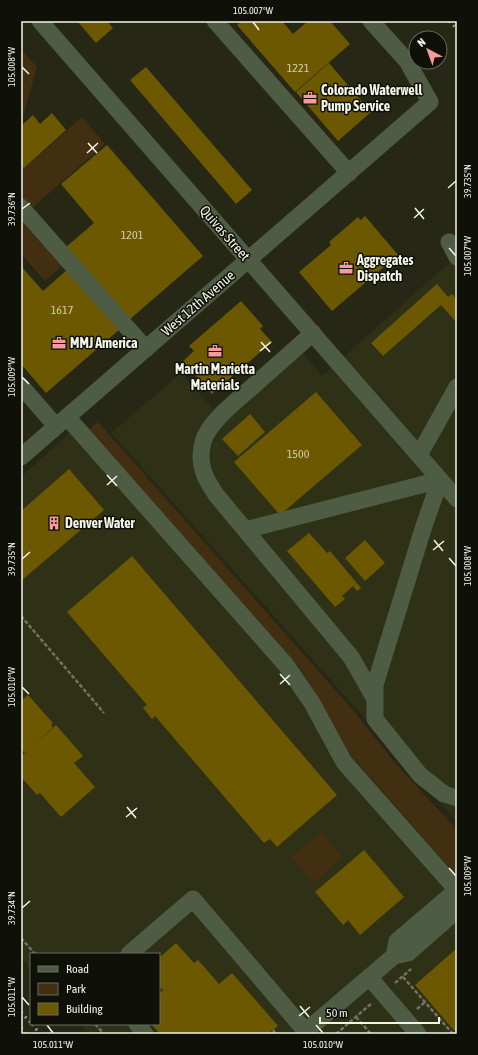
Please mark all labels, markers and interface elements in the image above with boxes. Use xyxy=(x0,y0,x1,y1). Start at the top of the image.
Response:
text: 105.007°W xyxy=(233,5,274,16)
north arrow xyxy=(408,30,448,70)
text: N xyxy=(415,36,428,49)
text: 105.008°W xyxy=(6,46,17,87)
house number: 1221 xyxy=(287,61,310,75)
place label: Colorado Waterwell Pump Service xyxy=(321,82,422,114)
office icon: Colorado Waterwell Pump Service xyxy=(302,90,318,106)
text: 39.735°N xyxy=(462,164,473,198)
text: 39.736°N xyxy=(6,192,17,226)
street label: Quivas Street xyxy=(197,202,253,264)
house number: 1201 xyxy=(121,228,144,242)
text: 105.007°W xyxy=(462,235,473,276)
place label: Aggregates Dispatch xyxy=(356,252,414,284)
office icon: Aggregates Dispatch xyxy=(338,260,354,276)
street label: West 12th Avenue xyxy=(158,267,238,339)
house number: 1617 xyxy=(51,303,74,317)
office icon: MMJ America xyxy=(51,335,67,351)
place label: MMJ America xyxy=(70,335,138,351)
office icon: Martin Marietta Materials xyxy=(207,343,223,359)
text: 105.009°W xyxy=(6,356,17,397)
place label: Martin Marietta Materials xyxy=(175,361,255,393)
house number: 1500 xyxy=(287,447,310,461)
building icon: Denver Water xyxy=(46,515,62,531)
place label: Denver Water xyxy=(65,515,136,531)
text: 39.735°N xyxy=(6,542,17,576)
text: 105.008°W xyxy=(462,545,473,586)
text: 105.010°W xyxy=(6,666,17,707)
text: 105.009°W xyxy=(462,855,473,896)
text: 39.734°N xyxy=(6,891,17,925)
legend xyxy=(30,953,160,1025)
text: Road xyxy=(66,962,89,976)
text: 105.011°W xyxy=(6,976,17,1017)
text: Park xyxy=(66,982,87,996)
scale bar xyxy=(320,999,439,1025)
text: Building xyxy=(66,1002,104,1016)
text: 50 m xyxy=(326,1006,348,1020)
text: 105.011°W xyxy=(33,1039,74,1050)
text: 105.010°W xyxy=(303,1039,344,1050)

